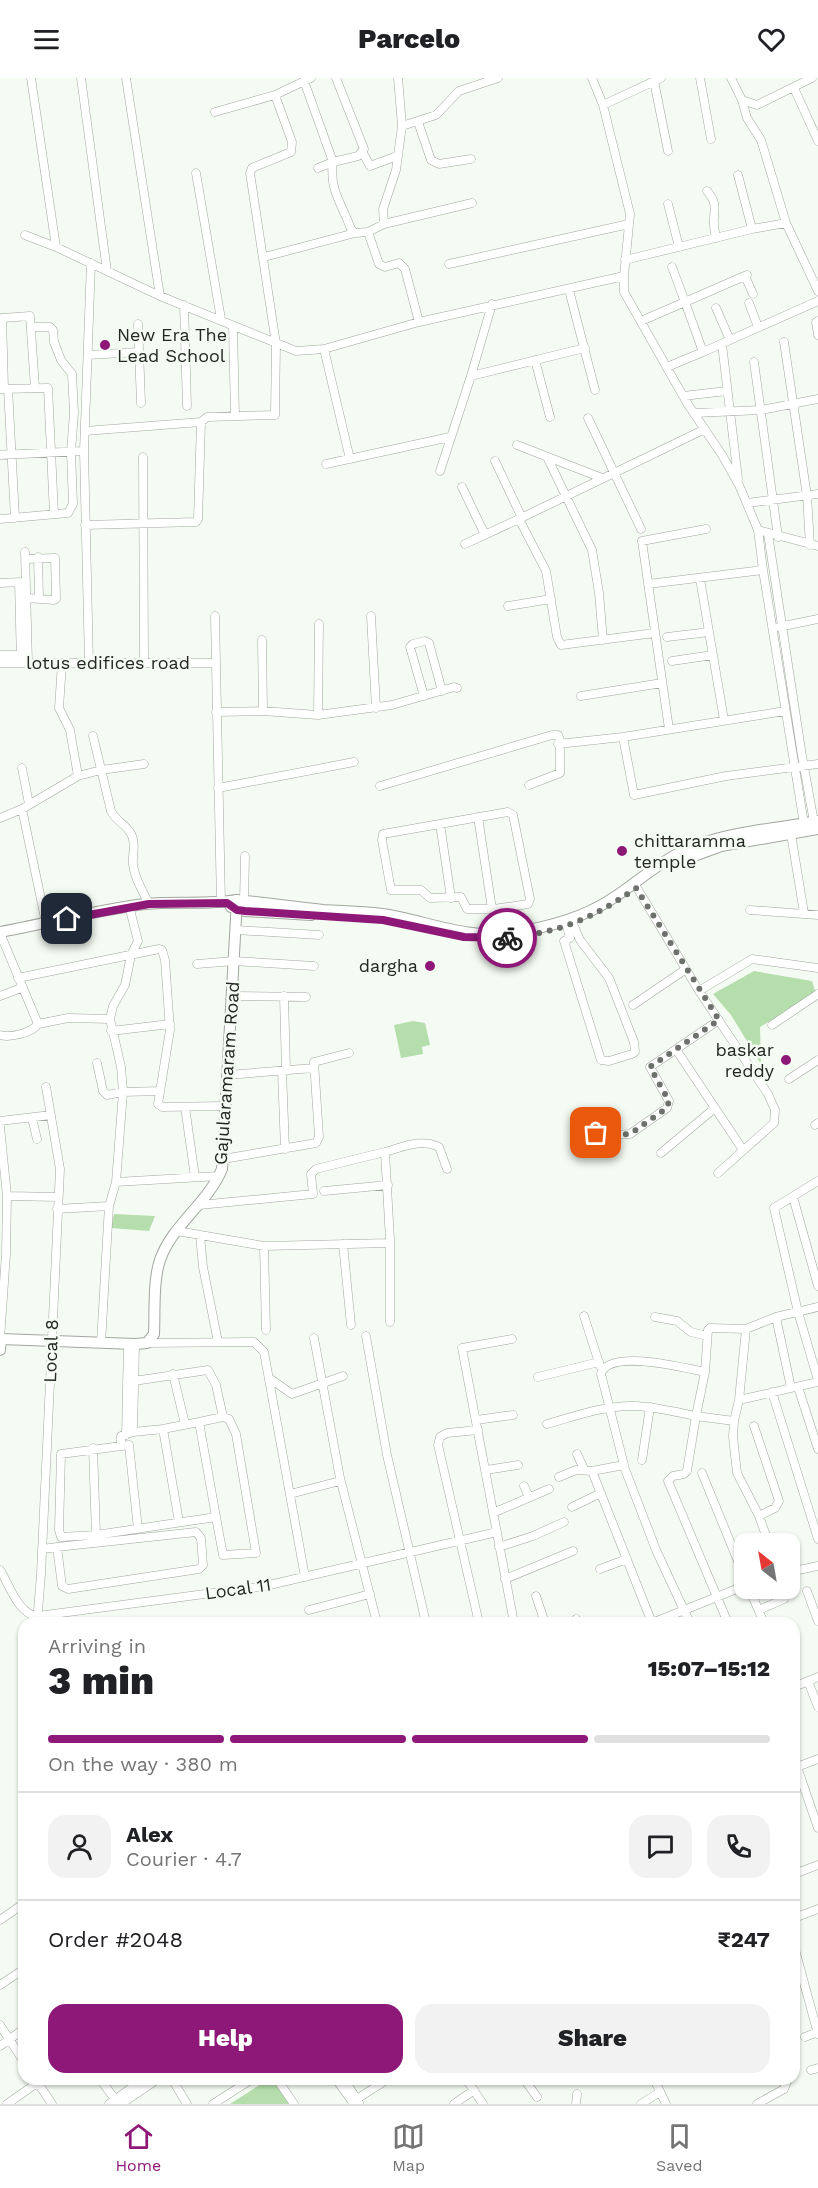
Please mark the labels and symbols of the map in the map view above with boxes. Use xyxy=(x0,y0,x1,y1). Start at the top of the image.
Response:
place label: New Era The Lead School xyxy=(117,324,227,366)
marker: New Era The Lead School xyxy=(98,338,112,352)
street label: lotus edifices road xyxy=(26,652,190,673)
place label: chittaramma temple xyxy=(634,830,746,872)
marker: chittaramma temple xyxy=(615,844,629,858)
pin xyxy=(41,893,92,944)
courier xyxy=(477,908,537,968)
place label: dargha xyxy=(359,955,418,976)
marker: dargha xyxy=(423,959,437,973)
street label: Gajularamaram Road xyxy=(210,980,243,1165)
place label: baskar reddy xyxy=(715,1039,775,1081)
marker: baskar reddy xyxy=(779,1053,793,1067)
pin xyxy=(570,1107,621,1158)
street label: Local 8 xyxy=(39,1319,62,1383)
north arrow xyxy=(734,1533,800,1599)
street label: Local 11 xyxy=(204,1573,272,1604)

